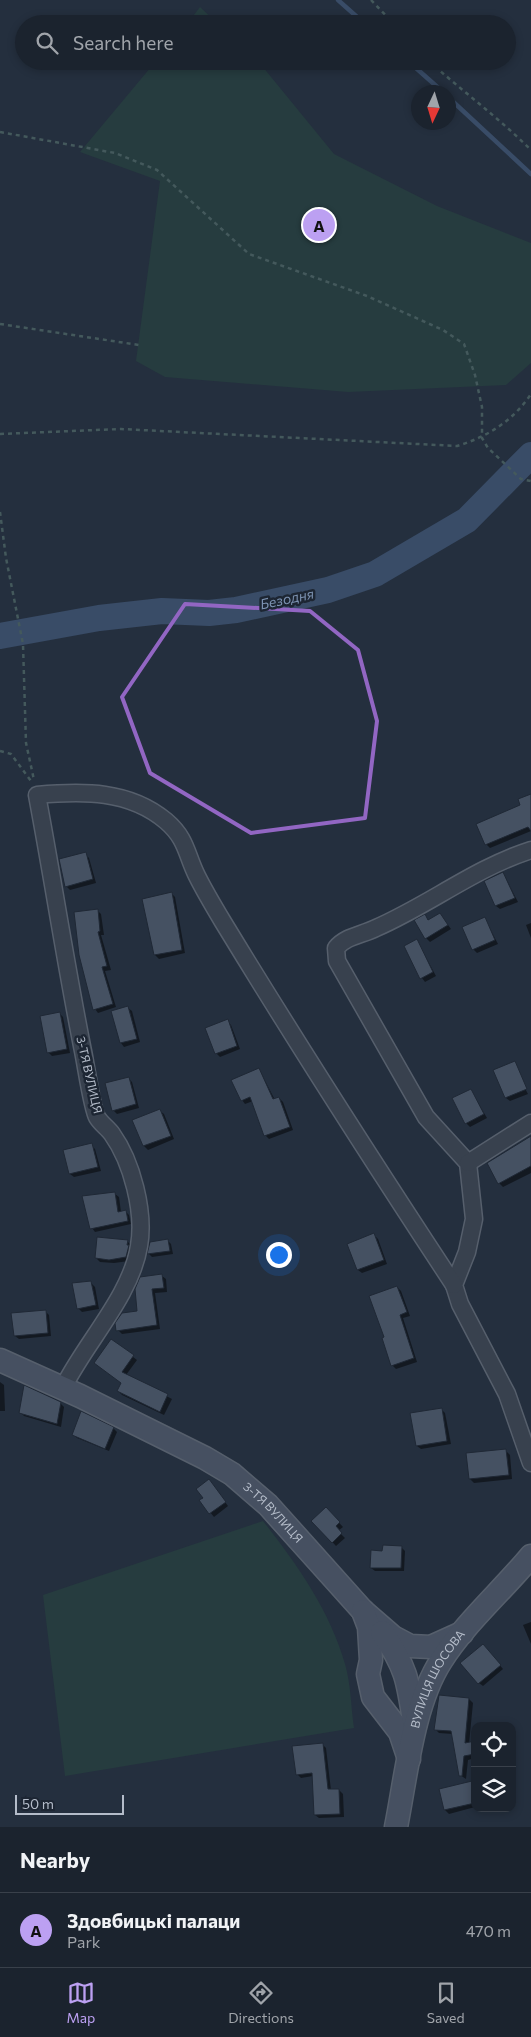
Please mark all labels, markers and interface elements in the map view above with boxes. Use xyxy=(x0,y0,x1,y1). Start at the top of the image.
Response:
search box xyxy=(15,15,516,70)
icon: search xyxy=(33,29,61,57)
text: Search here xyxy=(73,31,173,54)
north arrow xyxy=(411,85,456,130)
pin: A xyxy=(303,206,335,244)
water label: Безодня xyxy=(258,585,315,613)
street label: 3-ТЯ ВУЛИЦЯ xyxy=(74,1035,106,1115)
your location xyxy=(266,1242,292,1268)
street label: 3-ТЯ ВУЛИЦЯ xyxy=(241,1479,306,1545)
street label: ВУЛИЦЯ ШОСОВА xyxy=(407,1627,467,1730)
map controls xyxy=(471,1722,516,1812)
button: locate xyxy=(471,1722,516,1767)
button: layers xyxy=(471,1767,516,1812)
scale bar xyxy=(15,1792,124,1815)
text: 50 m xyxy=(22,1795,54,1812)
text: Nearby xyxy=(20,1847,90,1872)
text: Здовбицькі палаци xyxy=(67,1909,240,1932)
text: A xyxy=(30,1921,42,1940)
text: 470 m xyxy=(466,1921,511,1940)
text: Park xyxy=(67,1932,100,1951)
tab: Map xyxy=(66,1979,95,2026)
tab: Directions xyxy=(228,1979,294,2026)
tab: Saved xyxy=(427,1979,465,2026)

